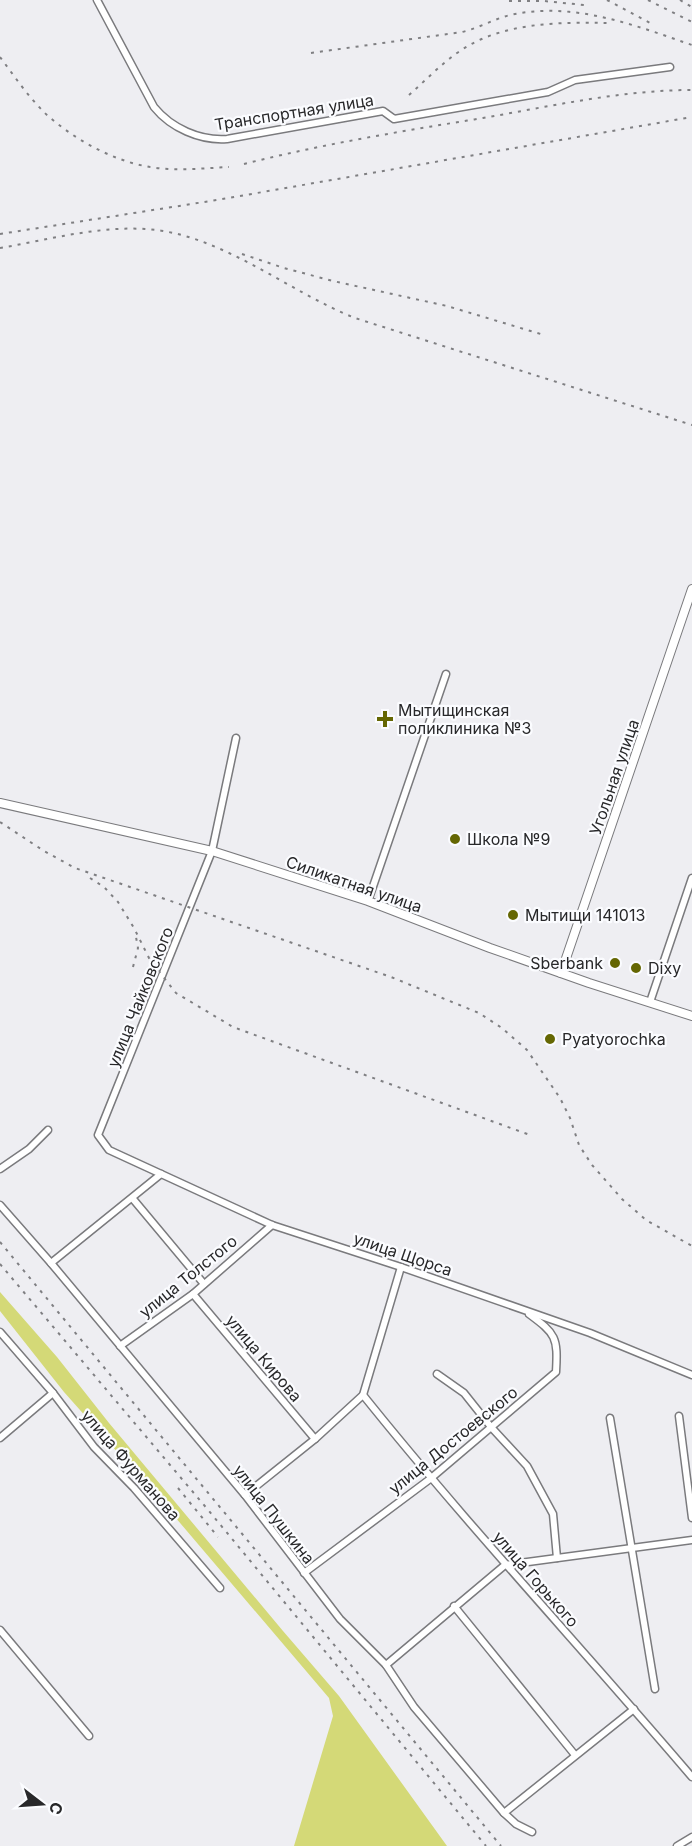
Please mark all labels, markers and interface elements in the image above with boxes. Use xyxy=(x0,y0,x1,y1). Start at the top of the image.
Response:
street label: Транспортная улица xyxy=(213,90,375,134)
place label: Мытищинская поликлиника №3 xyxy=(398,700,531,738)
marker: Мытищинская поликлиника №3 xyxy=(376,710,394,728)
street label: Угольная улица xyxy=(585,716,643,838)
place label: Школа №9 xyxy=(467,829,550,849)
marker: Школа №9 xyxy=(448,832,462,846)
street label: Силикатная улица xyxy=(283,851,425,917)
place label: Мытищи 141013 xyxy=(525,905,645,925)
marker: Мытищи 141013 xyxy=(506,908,520,922)
street label: улица Чайковского xyxy=(103,924,177,1070)
place label: Sberbank xyxy=(530,953,603,973)
marker: Sberbank xyxy=(608,956,622,970)
place label: Dixy xyxy=(648,958,681,978)
marker: Dixy xyxy=(629,961,643,975)
place label: Pyatyorochka xyxy=(562,1029,666,1049)
marker: Pyatyorochka xyxy=(543,1032,557,1046)
street label: улица Щорса xyxy=(351,1228,455,1280)
street label: улица Толстого xyxy=(135,1230,241,1322)
street label: улица Кирова xyxy=(222,1310,306,1406)
street label: улица Достоевского xyxy=(384,1382,522,1498)
street label: улица Фурманова xyxy=(77,1405,185,1525)
street label: улица Пушкина xyxy=(229,1460,319,1568)
street label: улица Горького xyxy=(489,1527,583,1631)
north arrow xyxy=(12,1774,72,1834)
text: С xyxy=(45,1800,68,1817)

